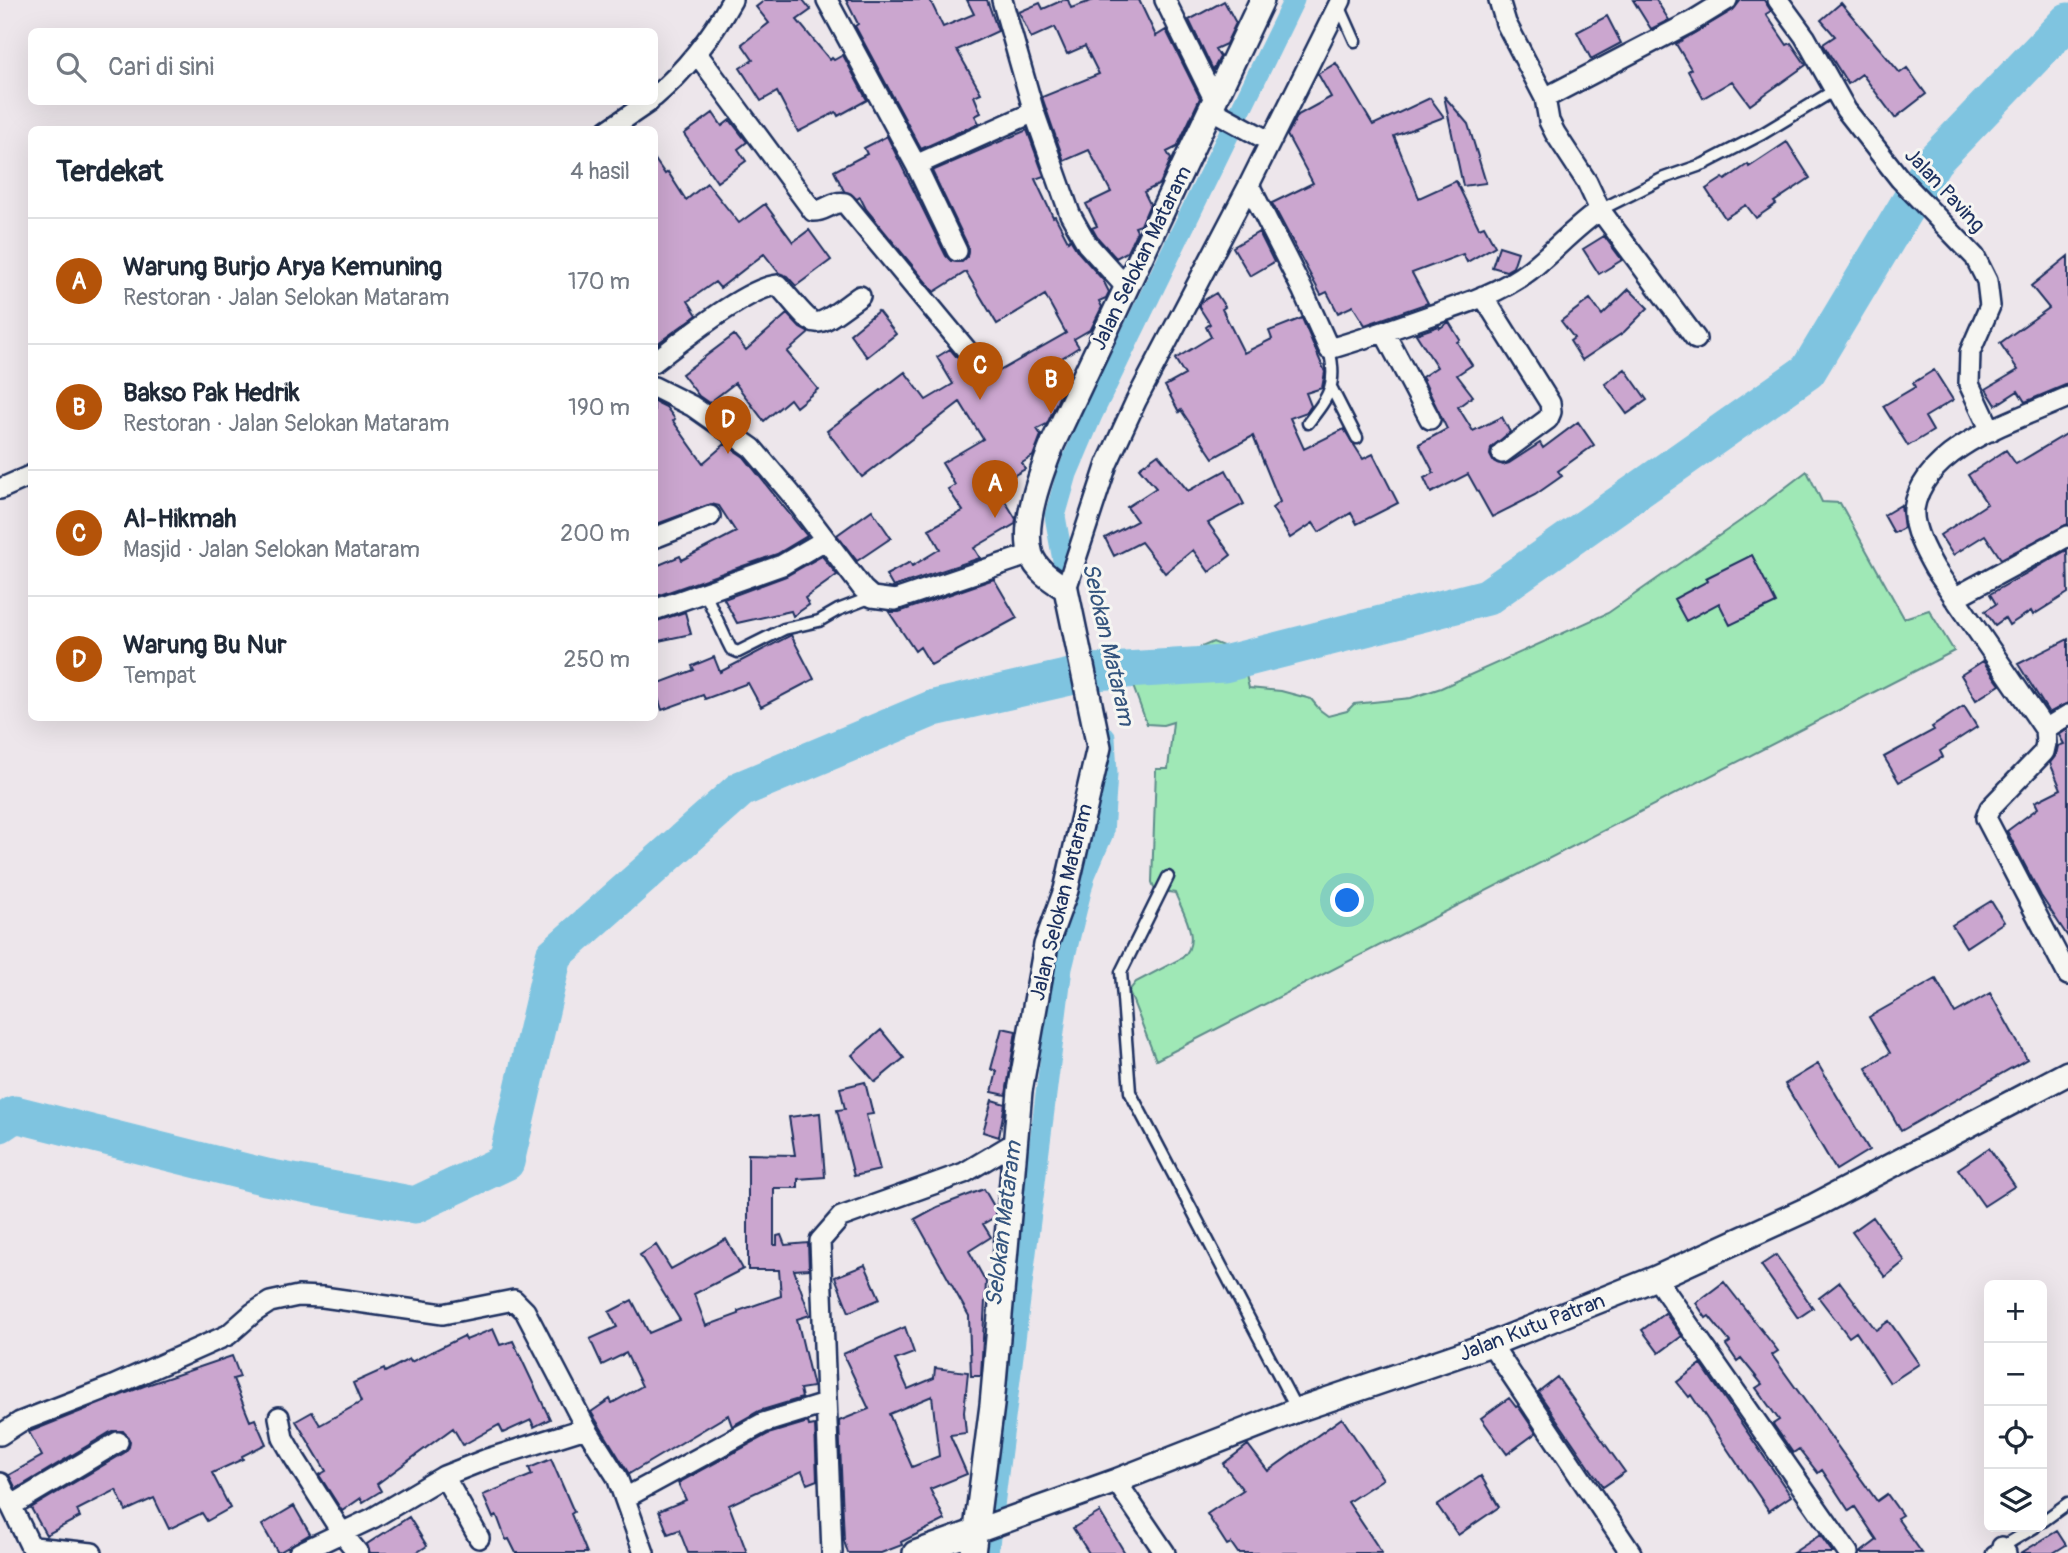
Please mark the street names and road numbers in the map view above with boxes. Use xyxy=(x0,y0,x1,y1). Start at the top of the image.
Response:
street label: Jalan Paving xyxy=(1898,142,1991,238)
street label: Jalan Selokan Mataram xyxy=(1085,162,1198,355)
street label: Jalan Selokan Mataram xyxy=(1024,801,1099,1003)
street label: Jalan Kutu Patran xyxy=(1455,1287,1609,1368)

